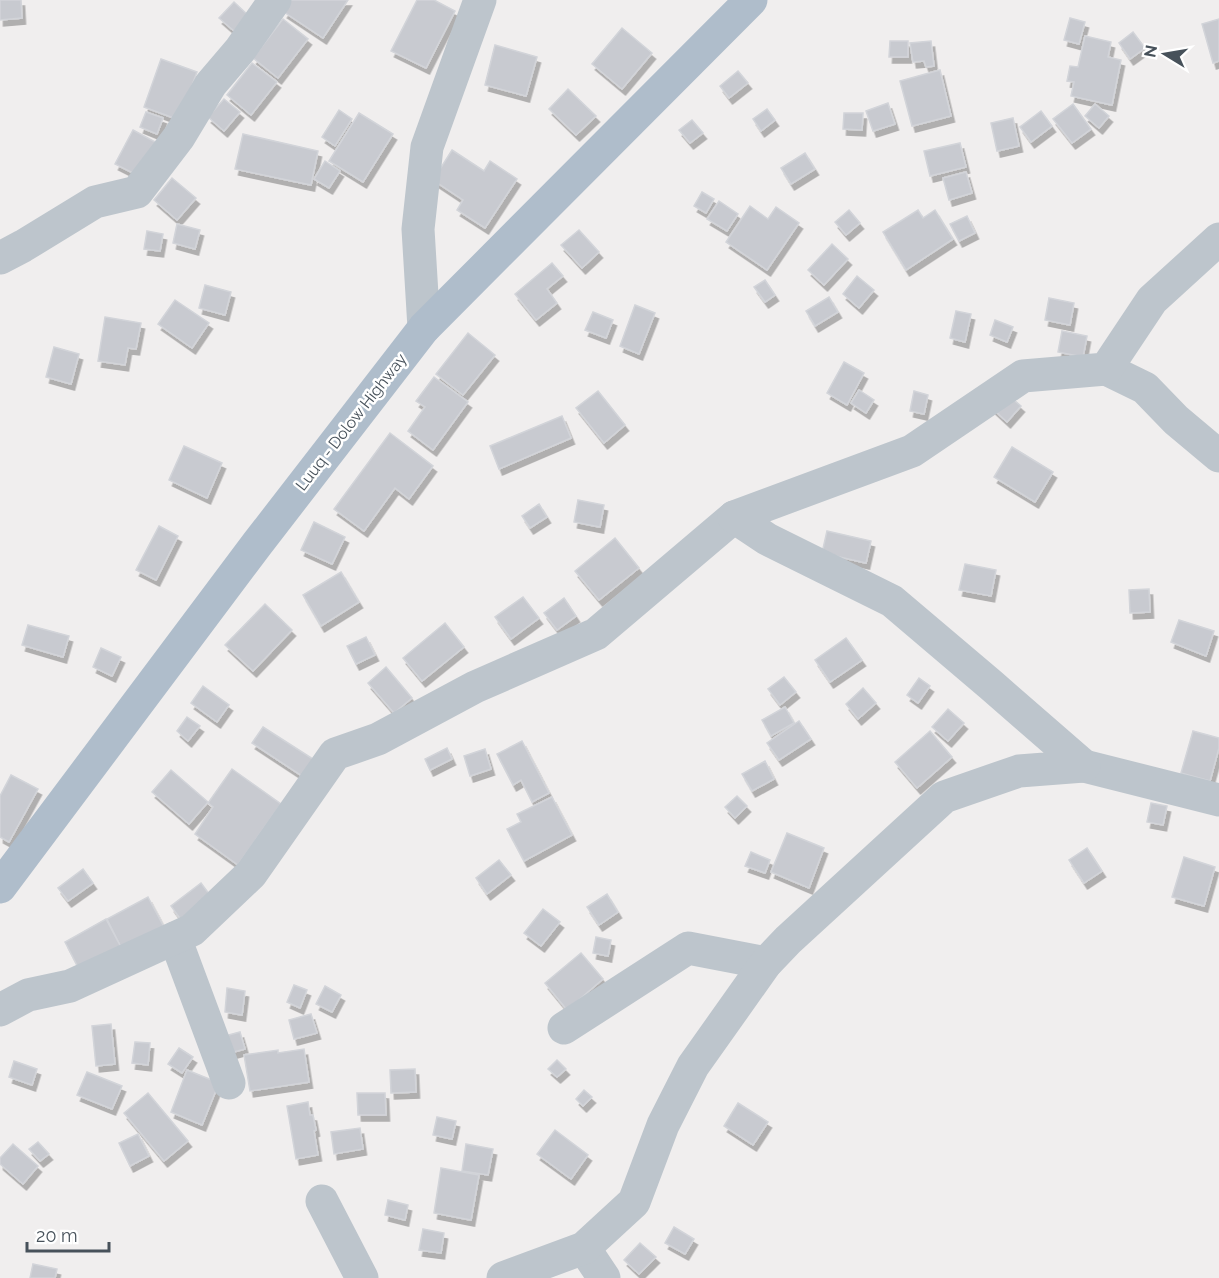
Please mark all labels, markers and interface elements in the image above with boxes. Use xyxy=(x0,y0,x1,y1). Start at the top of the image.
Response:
north arrow xyxy=(1135,24,1195,84)
text: N xyxy=(1140,43,1161,59)
street label: Luuq - Dolow Highway xyxy=(292,349,411,494)
scale bar xyxy=(27,1215,110,1253)
text: 20 m xyxy=(36,1225,78,1246)

